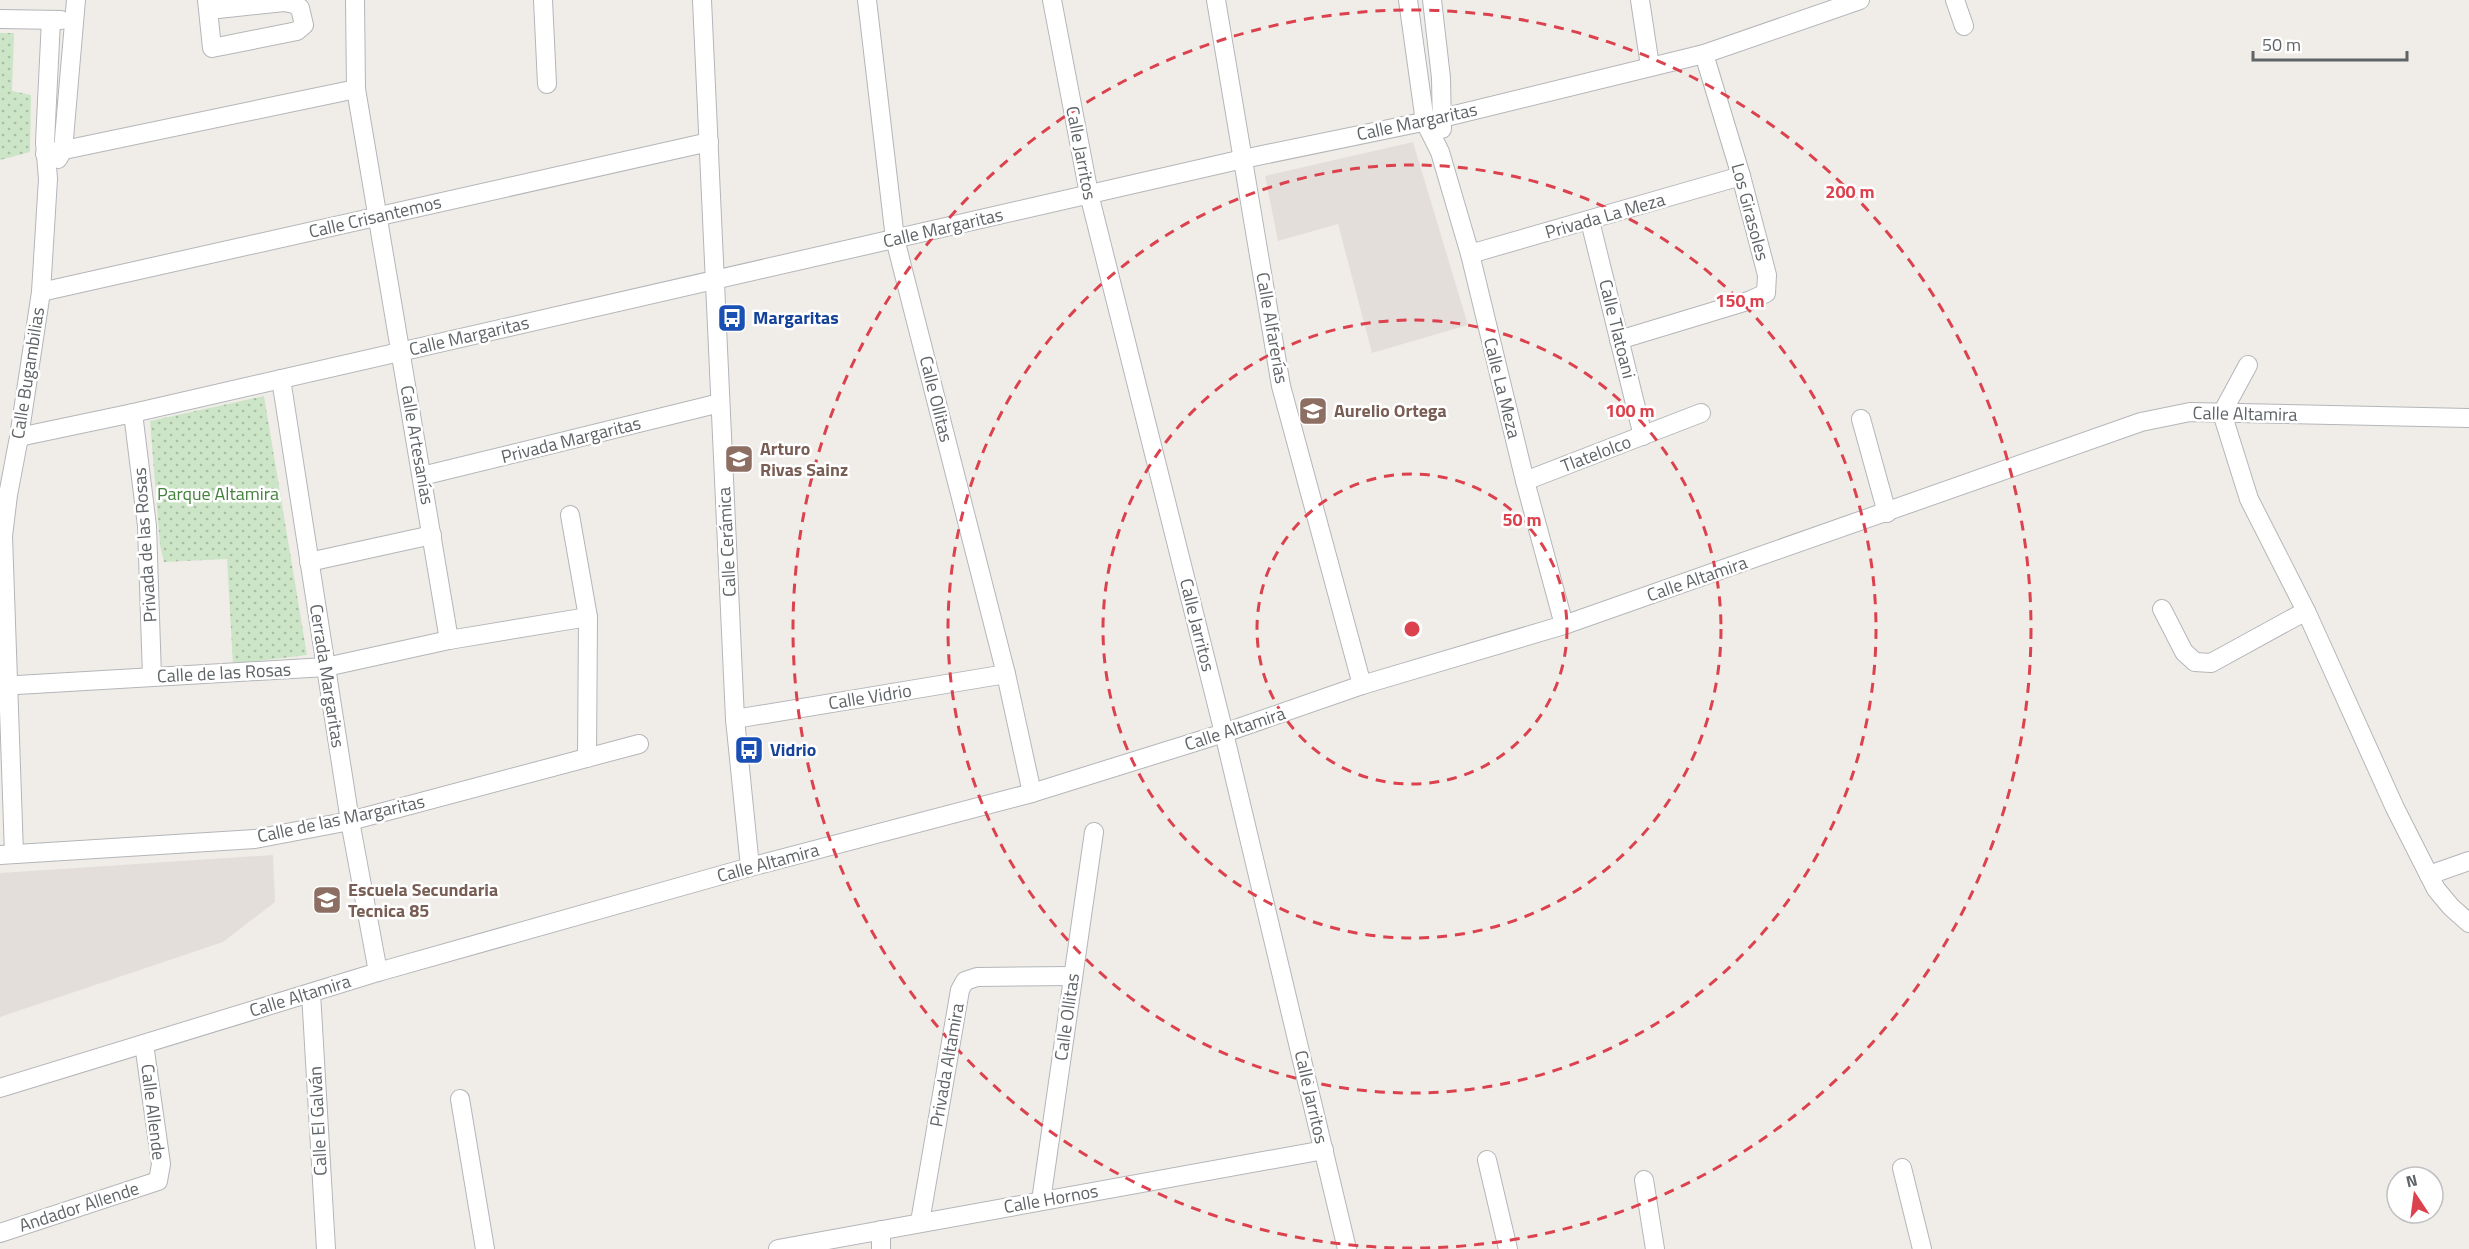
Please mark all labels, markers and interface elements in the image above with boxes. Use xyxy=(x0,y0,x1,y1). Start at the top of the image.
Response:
scale bar xyxy=(2253,24,2408,62)
text: 50 m xyxy=(2262,31,2301,58)
street label: Calle Margaritas xyxy=(1354,96,1480,147)
street label: Calle Jarritos xyxy=(1059,104,1104,202)
street label: Los Girasoles xyxy=(1724,160,1776,264)
text: 200 m xyxy=(1825,178,1875,205)
street label: Privada La Meza xyxy=(1542,185,1668,246)
street label: Calle Crisantemos xyxy=(306,188,444,245)
street label: Calle Margaritas xyxy=(880,201,1006,254)
street label: Calle Alfarerías xyxy=(1249,270,1296,386)
street label: Calle Tlatoani xyxy=(1592,276,1643,381)
text: 150 m xyxy=(1715,287,1765,314)
bus stop icon: Margaritas xyxy=(716,302,748,334)
place label: Margaritas xyxy=(753,304,839,331)
street label: Calle Bugambilias xyxy=(4,305,51,441)
street label: Calle Margaritas xyxy=(406,309,532,362)
street label: Calle La Meza xyxy=(1477,335,1528,441)
street label: Calle Ollitas xyxy=(913,353,960,445)
street label: Calle Artesanías xyxy=(394,383,441,507)
school or university icon: Aurelio Ortega xyxy=(1297,395,1329,427)
place label: Aurelio Ortega xyxy=(1334,397,1447,424)
text: 100 m xyxy=(1605,397,1655,424)
street label: Calle Altamira xyxy=(2192,399,2298,428)
street label: Privada Margaritas xyxy=(498,409,644,470)
street label: Tlatelolco xyxy=(1557,428,1635,479)
place label: Arturo Rivas Sainz xyxy=(760,435,848,483)
school or university icon: Arturo Rivas Sainz xyxy=(723,443,755,475)
street label: Privada de las Rosas xyxy=(126,467,163,623)
park label: Parque Altamira xyxy=(157,480,279,507)
street label: Calle Cerámica xyxy=(710,486,743,598)
text: 50 m xyxy=(1502,506,1542,533)
street label: Calle Altamira xyxy=(1643,549,1751,608)
street label: Calle Jarritos xyxy=(1173,576,1222,674)
street label: Cerrada Margaritas xyxy=(303,602,352,750)
centre of rings xyxy=(1402,619,1422,639)
street label: Calle de las Rosas xyxy=(156,656,292,690)
street label: Calle Vidrio xyxy=(826,677,913,716)
street label: Calle Altamira xyxy=(1181,700,1289,758)
bus stop icon: Vidrio xyxy=(733,734,765,766)
place label: Vidrio xyxy=(770,736,816,763)
street label: Calle de las Margaritas xyxy=(255,788,427,849)
street label: Calle Altamira xyxy=(714,836,822,889)
place label: Escuela Secundaria Tecnica 85 xyxy=(348,876,498,924)
school or university icon: Escuela Secundaria Tecnica 85 xyxy=(311,884,343,916)
street label: Calle Altamira xyxy=(246,967,354,1024)
street label: Calle Ollitas xyxy=(1047,971,1086,1062)
street label: Privada Altamira xyxy=(922,1001,971,1129)
street label: Calle Jarritos xyxy=(1288,1048,1335,1146)
street label: Calle Allende xyxy=(134,1062,173,1162)
street label: Calle El Galván xyxy=(301,1066,334,1177)
north arrow xyxy=(2385,1165,2445,1225)
text: N xyxy=(2404,1167,2420,1193)
street label: Andador Allende xyxy=(15,1174,142,1239)
street label: Calle Hornos xyxy=(1002,1177,1100,1220)

